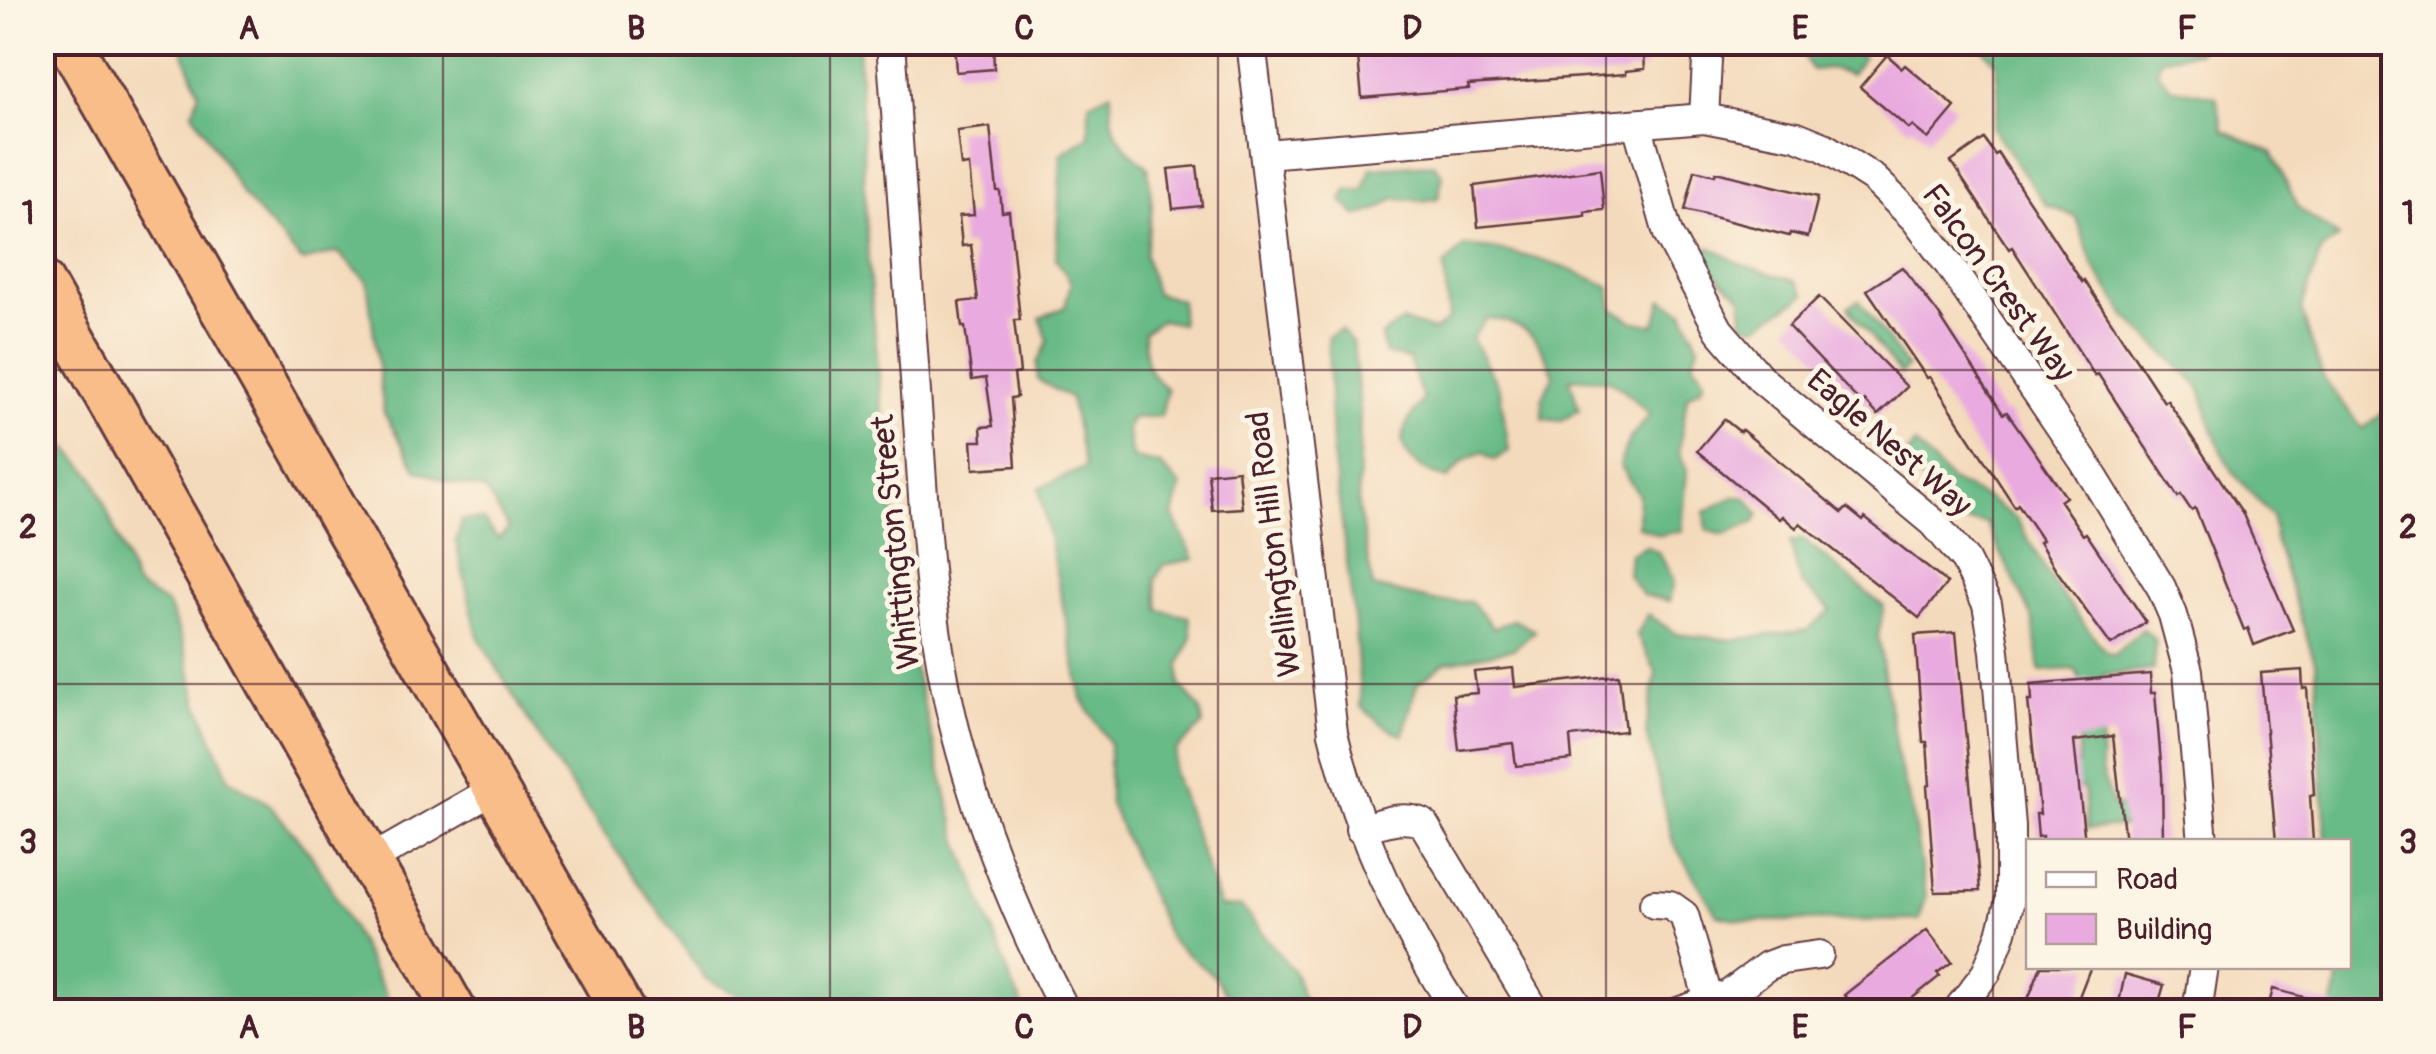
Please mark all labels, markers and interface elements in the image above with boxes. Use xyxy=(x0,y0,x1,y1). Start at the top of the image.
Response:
text: A xyxy=(239,9,260,49)
text: B xyxy=(627,9,645,49)
text: C xyxy=(1014,9,1034,49)
text: D xyxy=(1402,9,1422,49)
text: E xyxy=(1792,9,1809,49)
text: F xyxy=(2177,9,2197,49)
street label: Falcon Crest Way xyxy=(1913,176,2083,390)
text: 1 xyxy=(22,194,34,234)
text: 1 xyxy=(2402,194,2414,234)
street label: Eagle Nest Way xyxy=(1798,361,1980,526)
street label: Wellington Hill Road xyxy=(1238,409,1310,679)
street label: Whittington Street xyxy=(863,413,929,671)
text: 2 xyxy=(19,508,37,548)
text: 2 xyxy=(2399,508,2417,548)
text: 3 xyxy=(19,823,37,863)
text: 3 xyxy=(2399,823,2417,863)
legend xyxy=(2026,839,2351,969)
text: Road xyxy=(2116,861,2178,898)
text: Building xyxy=(2116,911,2212,948)
text: A xyxy=(239,1008,260,1048)
text: B xyxy=(627,1008,645,1048)
text: C xyxy=(1014,1008,1034,1048)
text: D xyxy=(1402,1008,1422,1048)
text: E xyxy=(1792,1008,1809,1048)
text: F xyxy=(2177,1008,2197,1048)

